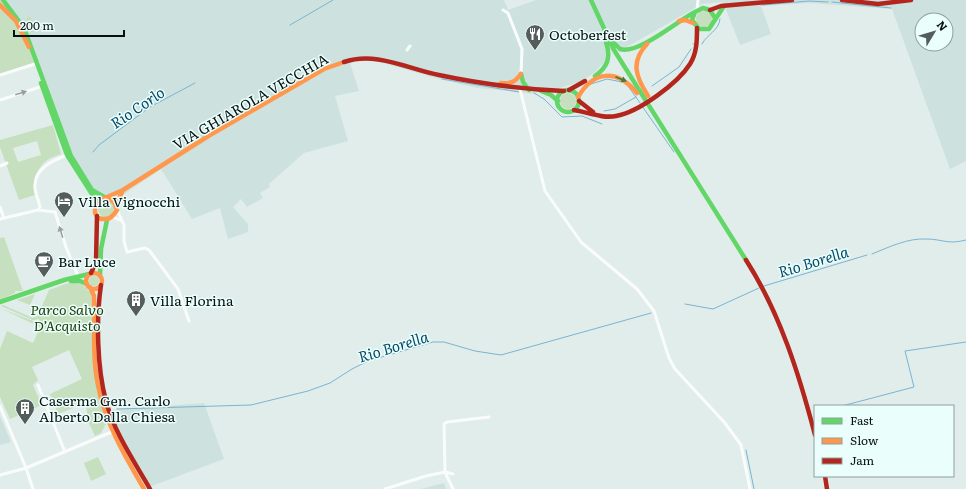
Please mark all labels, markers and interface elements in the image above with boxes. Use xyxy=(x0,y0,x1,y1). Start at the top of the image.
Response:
scale bar xyxy=(14,12,124,38)
north arrow xyxy=(914,12,954,52)
text: 200 m xyxy=(20,16,54,34)
text: N xyxy=(934,17,952,34)
restaurant icon: Octoberfest xyxy=(524,23,546,51)
place label: Octoberfest xyxy=(549,24,627,44)
street label: VIA GHIAROLA VECCHIA xyxy=(169,48,332,154)
one-way arrow xyxy=(615,76,627,82)
water label: Rio Corlo xyxy=(105,80,169,134)
one-way arrow xyxy=(16,90,28,96)
hotel icon: Villa Vignocchi xyxy=(53,190,75,218)
place label: Villa Vignocchi xyxy=(78,191,181,211)
one-way arrow xyxy=(57,225,63,237)
water label: Rio Borella xyxy=(775,239,852,283)
cafe icon: Bar Luce xyxy=(33,250,55,278)
place label: Bar Luce xyxy=(58,251,116,271)
building icon: Villa Florina xyxy=(125,289,147,317)
place label: Villa Florina xyxy=(150,290,234,310)
park label: Parco Salvo D’Acquisto xyxy=(30,299,104,335)
water label: Rio Borella xyxy=(355,324,432,368)
place label: Caserma Gen. Carlo Alberto Dalla Chiesa xyxy=(39,390,176,426)
building icon: Caserma Gen. Carlo Alberto Dalla Chiesa xyxy=(14,397,36,425)
legend xyxy=(814,405,954,477)
text: Fast xyxy=(850,411,874,429)
text: Slow xyxy=(850,431,879,449)
text: Jam xyxy=(850,451,875,469)

